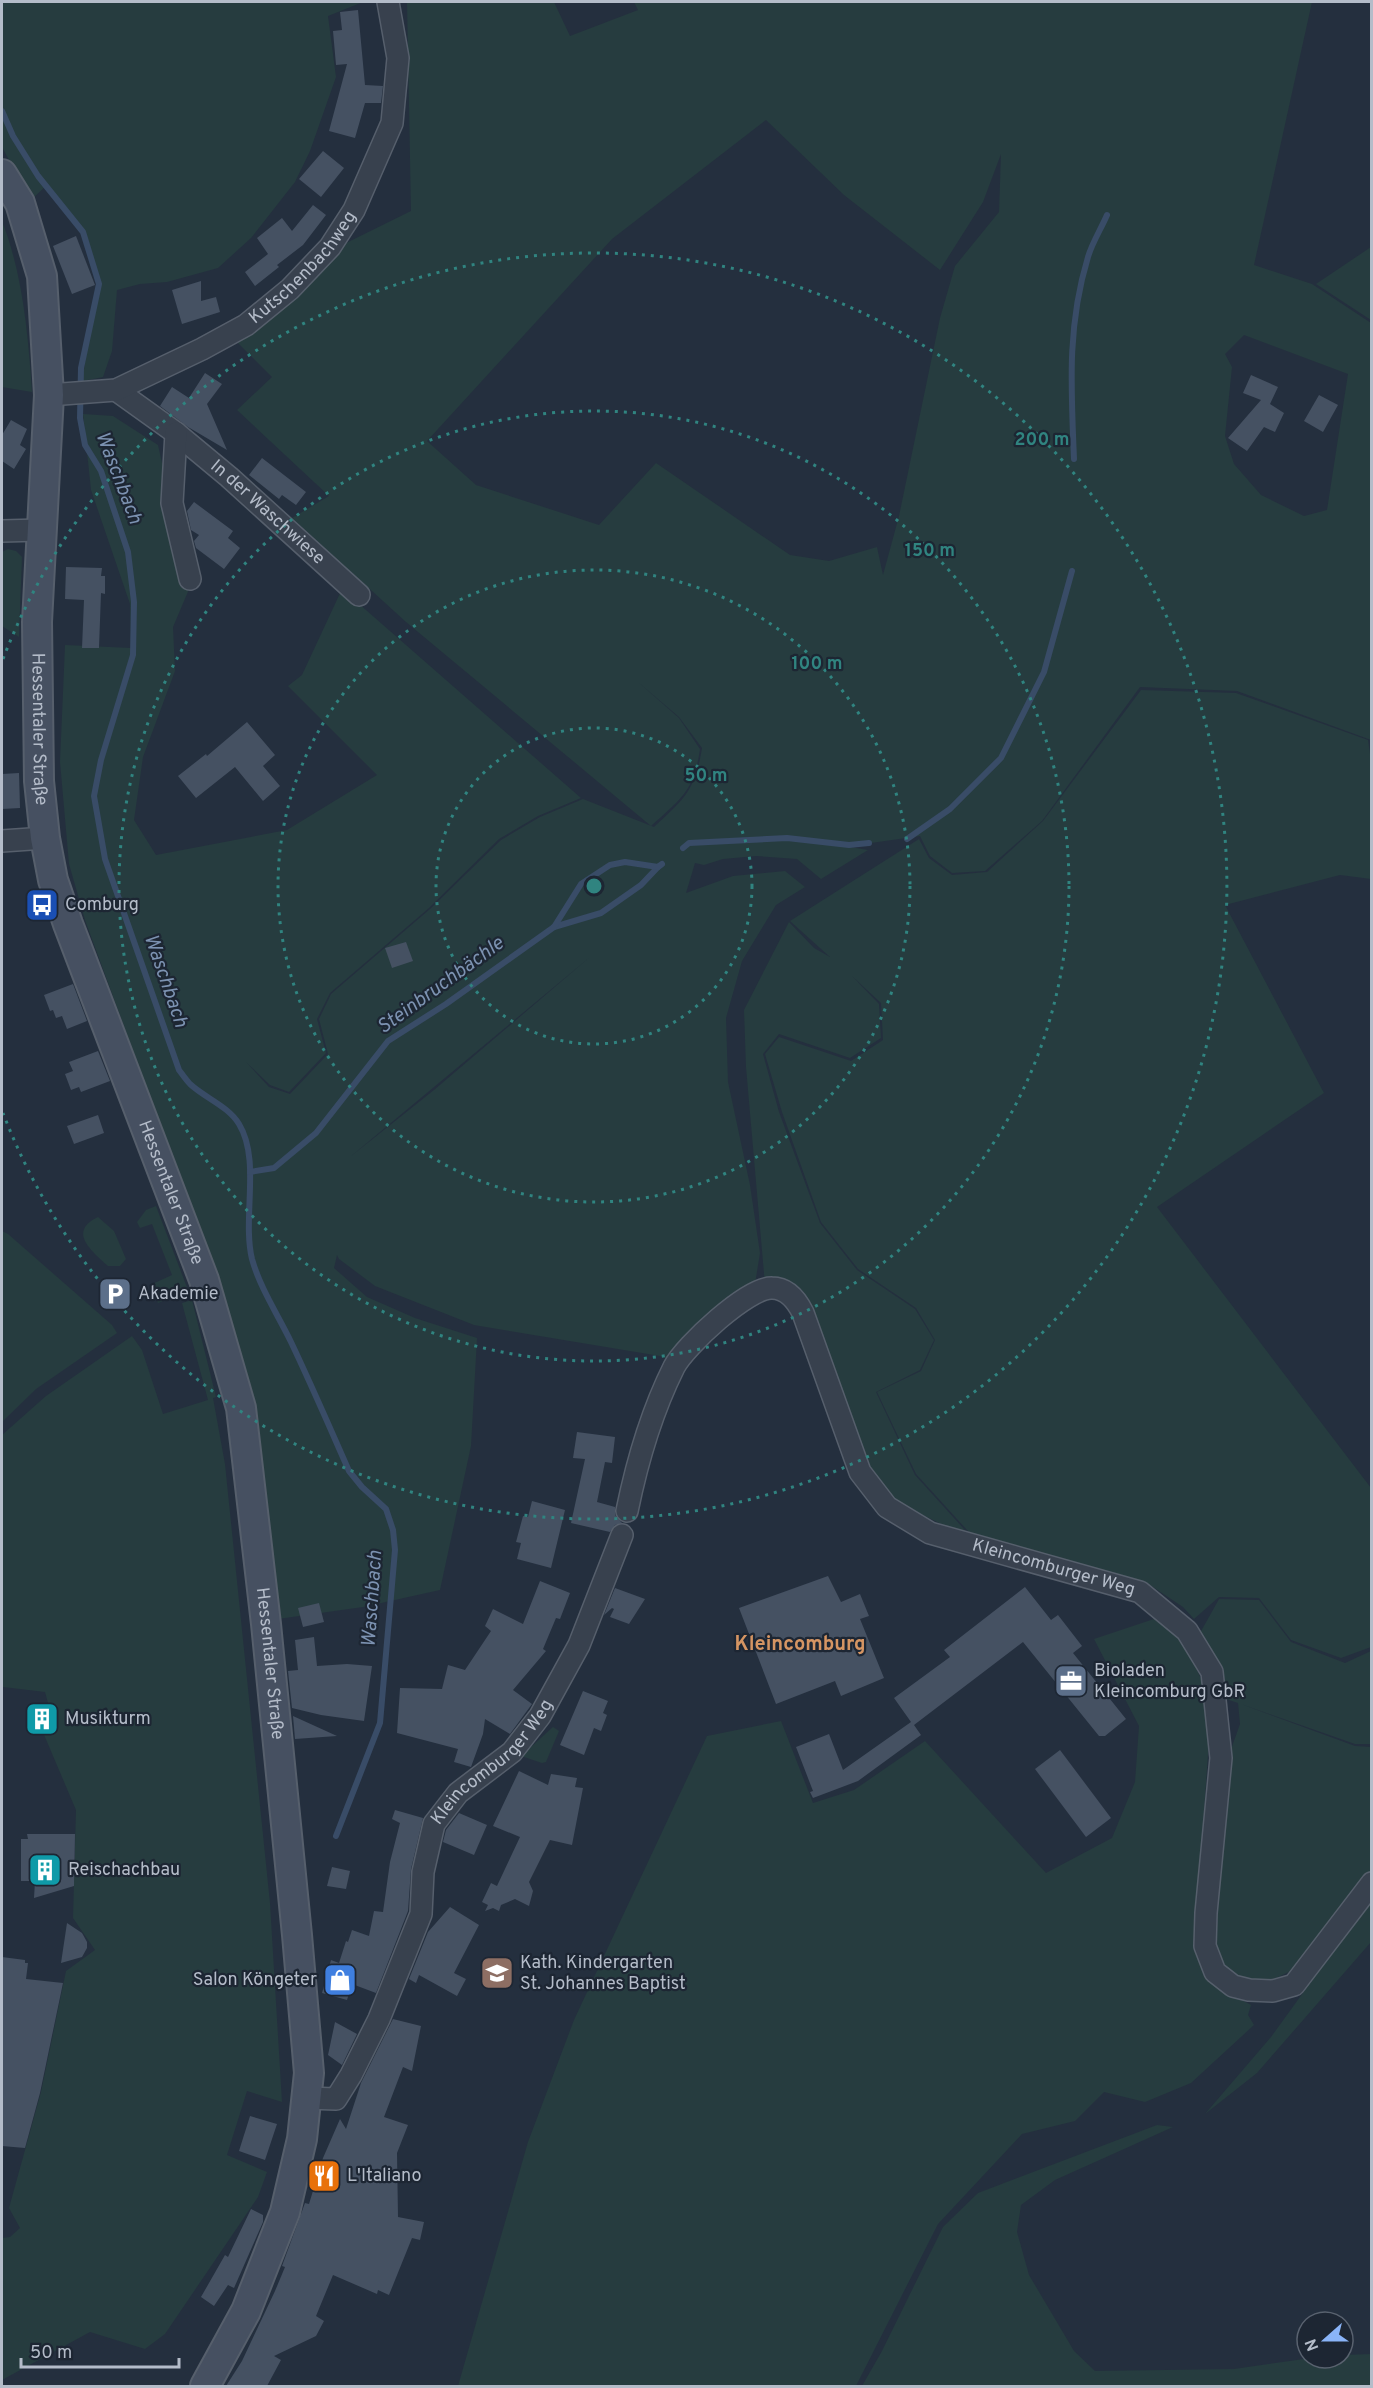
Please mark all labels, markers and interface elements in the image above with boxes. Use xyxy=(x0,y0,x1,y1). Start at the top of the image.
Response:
street label: Kutschenbachweg xyxy=(244,207,362,329)
water label: Waschbach xyxy=(88,428,148,528)
text: 200 m xyxy=(1014,429,1070,452)
street label: In der Waschwiese xyxy=(205,455,330,570)
text: 150 m xyxy=(905,540,955,563)
street label: Hessentaler Straße xyxy=(26,652,53,807)
text: 100 m xyxy=(791,653,843,676)
text: 50 m xyxy=(684,765,728,788)
centre of rings xyxy=(584,876,604,896)
bus stop icon: Comburg xyxy=(24,887,60,923)
place label: Comburg xyxy=(65,894,139,917)
water label: Waschbach xyxy=(137,931,193,1031)
water label: Steinbruchbächle xyxy=(372,931,510,1041)
street label: Hessentaler Straße xyxy=(133,1117,209,1268)
parking icon: Akademie xyxy=(97,1276,133,1312)
place label: Akademie xyxy=(138,1283,219,1306)
street label: Kleincomburger Weg xyxy=(969,1534,1138,1602)
water label: Waschbach xyxy=(357,1550,389,1648)
street label: Hessentaler Straße xyxy=(250,1586,289,1741)
district label: Kleincomburg xyxy=(735,1632,865,1658)
place label: Bioladen Kleincomburg GbR xyxy=(1094,1660,1245,1704)
office icon: Bioladen Kleincomburg GbR xyxy=(1053,1663,1089,1699)
street label: Kleincomburger Weg xyxy=(426,1695,558,1830)
building icon: Musikturm xyxy=(24,1701,60,1737)
place label: Musikturm xyxy=(65,1708,151,1731)
building icon: Reischachbau xyxy=(27,1852,63,1888)
place label: Reischachbau xyxy=(68,1859,180,1882)
place label: Kath. Kindergarten St. Johannes Baptist xyxy=(520,1952,686,1996)
school or university icon: Kath. Kindergarten St. Johannes Baptist xyxy=(479,1955,515,1991)
shop icon: Salon Köngeter xyxy=(322,1962,358,1998)
place label: Salon Köngeter xyxy=(193,1969,317,1992)
restaurant icon: L'Italiano xyxy=(306,2158,342,2194)
place label: L'Italiano xyxy=(347,2165,422,2188)
north arrow xyxy=(1295,2310,1355,2370)
scale bar xyxy=(21,2331,178,2369)
text: N xyxy=(1301,2336,1324,2354)
text: 50 m xyxy=(30,2342,72,2365)

